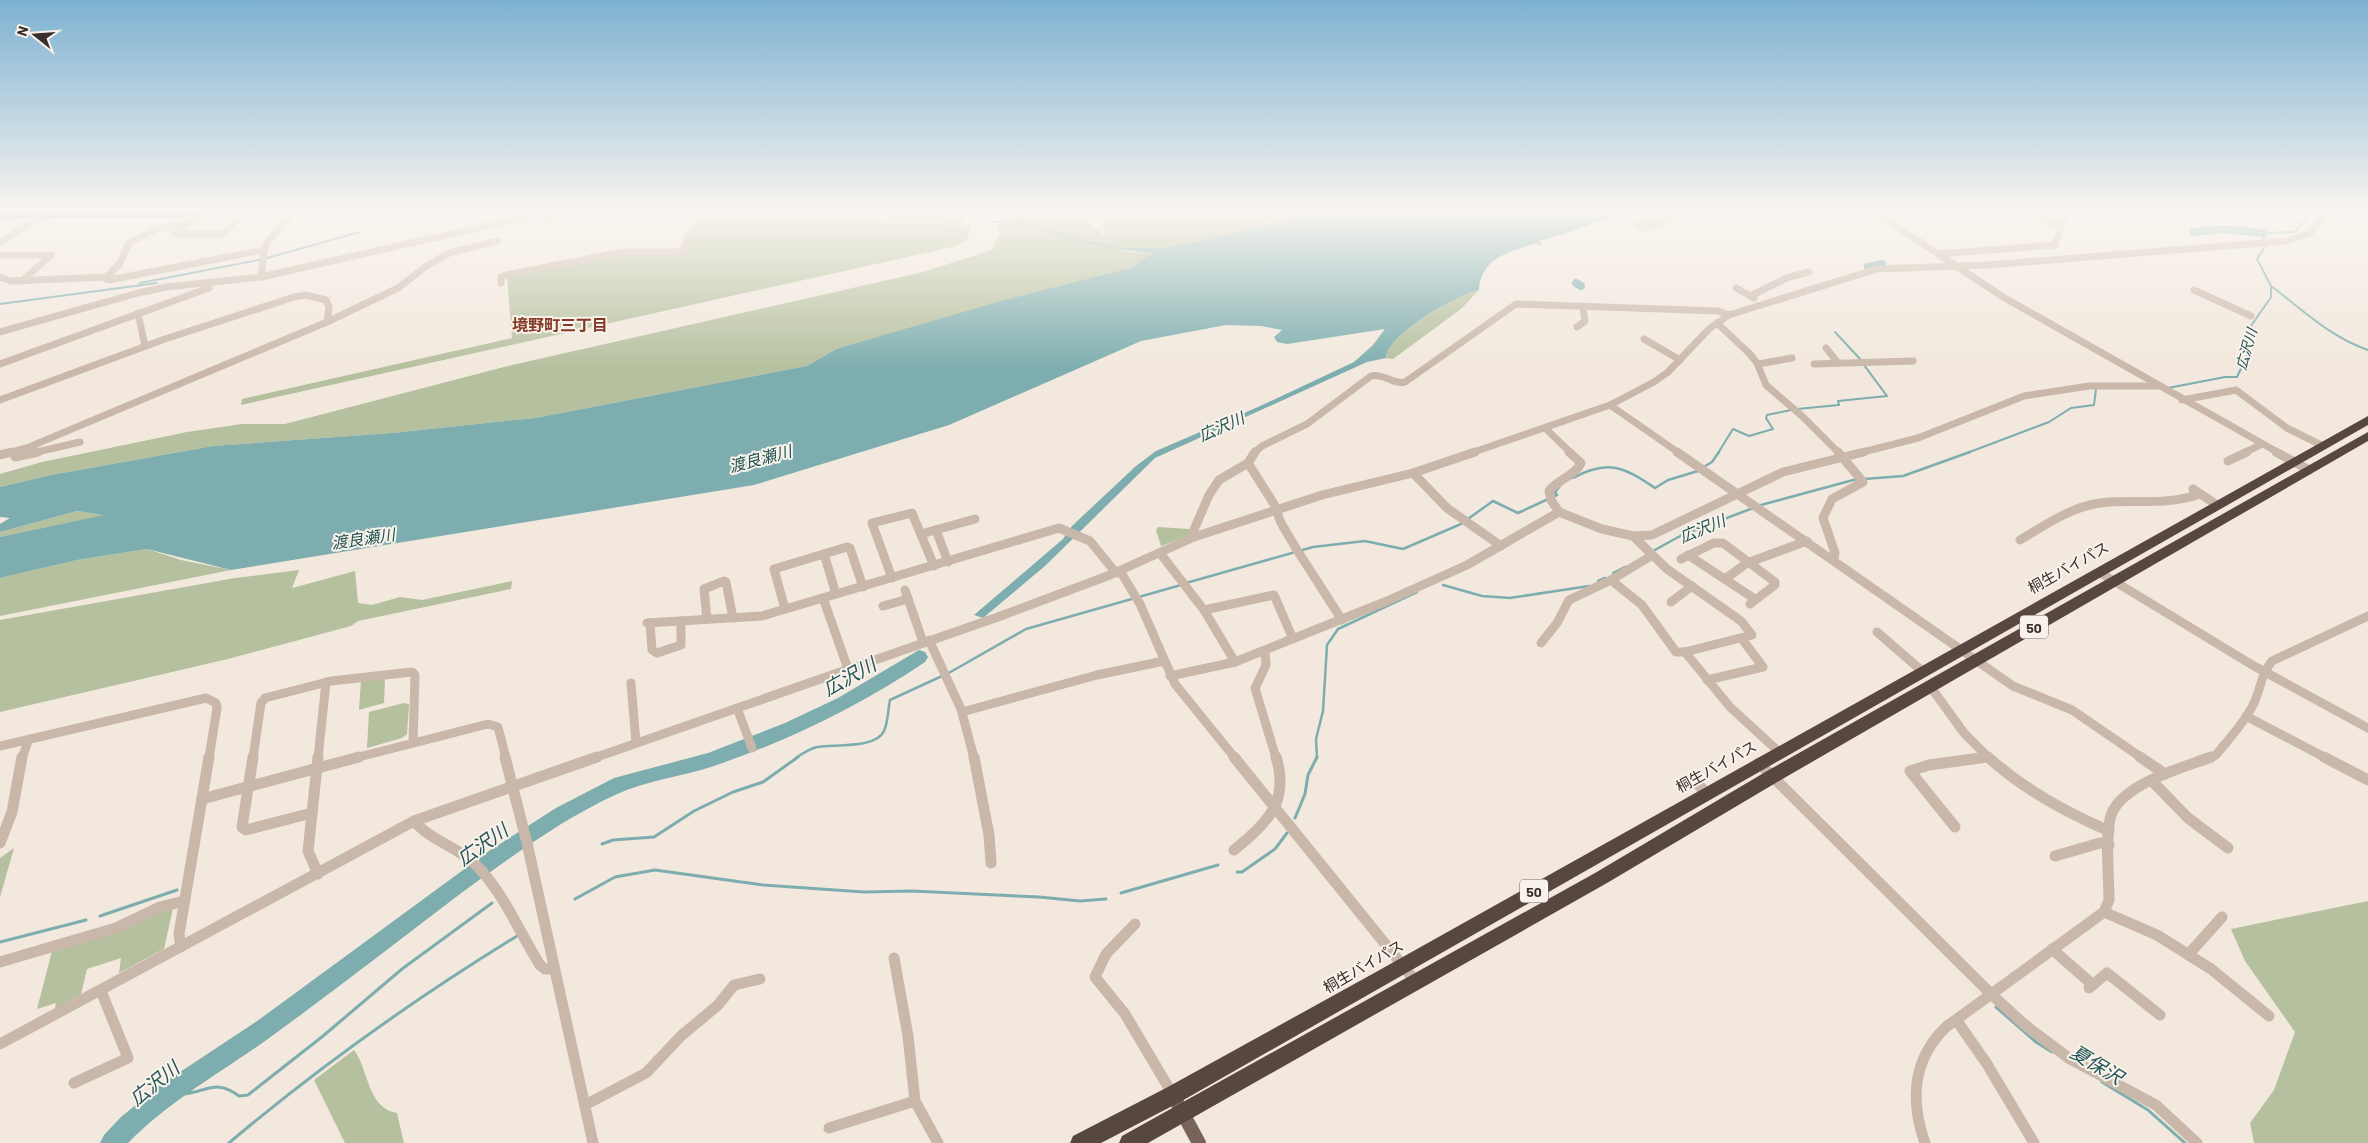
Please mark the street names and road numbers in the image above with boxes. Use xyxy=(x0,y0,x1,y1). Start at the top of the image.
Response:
street label: 桐生バイパス xyxy=(2024,537,2112,597)
road number: 50 xyxy=(2020,616,2048,638)
street label: 桐生バイパス xyxy=(1672,736,1760,796)
road number: 50 xyxy=(1520,879,1548,902)
street label: 桐生バイパス xyxy=(1320,936,1406,996)

